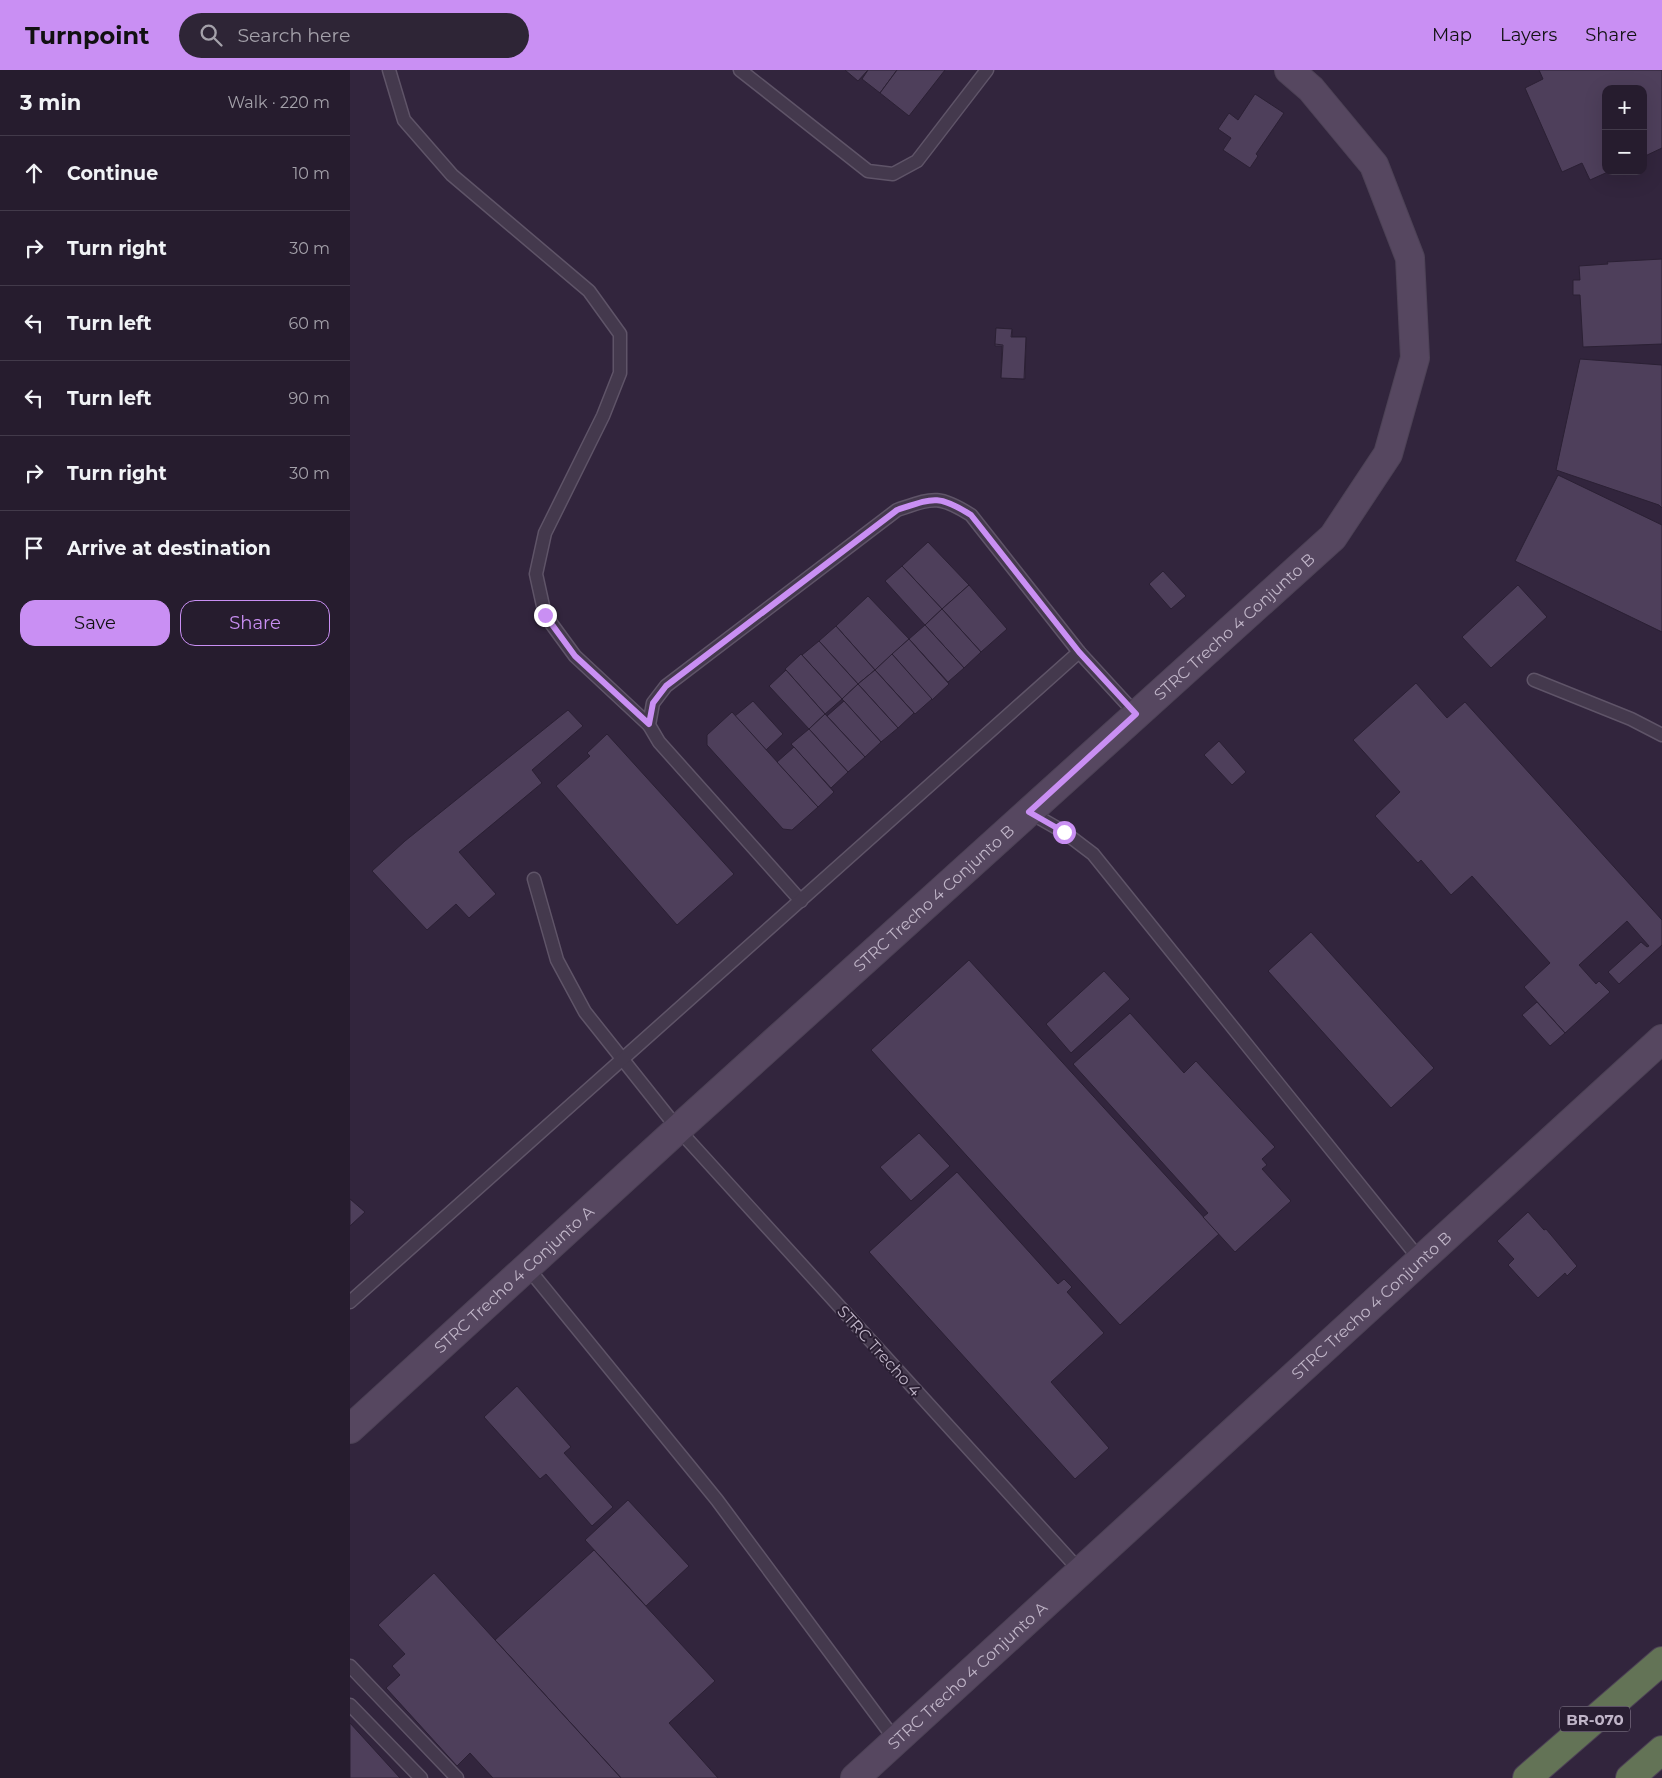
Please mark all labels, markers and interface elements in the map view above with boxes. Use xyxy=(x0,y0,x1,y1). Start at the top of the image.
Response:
search box xyxy=(179,13,529,58)
text: Turnpoint xyxy=(25,21,149,50)
icon: search xyxy=(197,21,225,49)
text: Search here xyxy=(237,24,350,47)
text: Map xyxy=(1432,24,1472,46)
text: Layers xyxy=(1500,24,1557,46)
text: Share xyxy=(1585,24,1637,46)
map controls xyxy=(1602,85,1647,175)
button: + xyxy=(1602,85,1647,130)
text: 3 min xyxy=(20,90,81,115)
text: Walk · 220 m xyxy=(227,93,330,112)
button: − xyxy=(1602,130,1647,175)
icon: ahead xyxy=(20,159,48,187)
text: Continue xyxy=(67,162,158,185)
text: 10 m xyxy=(292,164,330,183)
icon: right xyxy=(20,234,48,262)
text: Turn right xyxy=(67,237,167,260)
text: 30 m xyxy=(289,239,330,258)
icon: left xyxy=(20,309,48,337)
text: Turn left xyxy=(67,312,152,335)
text: 60 m xyxy=(288,314,330,333)
icon: left xyxy=(20,384,48,412)
text: Turn left xyxy=(67,387,152,410)
text: 90 m xyxy=(288,389,330,408)
icon: right xyxy=(20,459,48,487)
text: Turn right xyxy=(67,462,167,485)
text: 30 m xyxy=(289,464,330,483)
icon: arrive xyxy=(20,534,48,562)
text: Arrive at destination xyxy=(67,537,271,560)
street label: STRC Trecho 4 Conjunto B xyxy=(1150,549,1318,704)
button: Save xyxy=(20,600,170,646)
button: Share xyxy=(180,600,330,646)
route end xyxy=(534,604,557,627)
street label: STRC Trecho 4 Conjunto B xyxy=(849,821,1018,975)
route start xyxy=(1053,821,1076,844)
street label: STRC Trecho 4 Conjunto A xyxy=(430,1201,598,1357)
street label: STRC Trecho 4 Conjunto B xyxy=(1287,1227,1455,1383)
street label: STRC Trecho 4 xyxy=(833,1302,925,1401)
street label: STRC Trecho 4 Conjunto A xyxy=(883,1597,1051,1753)
road number: BR-070 xyxy=(1560,1706,1630,1732)

